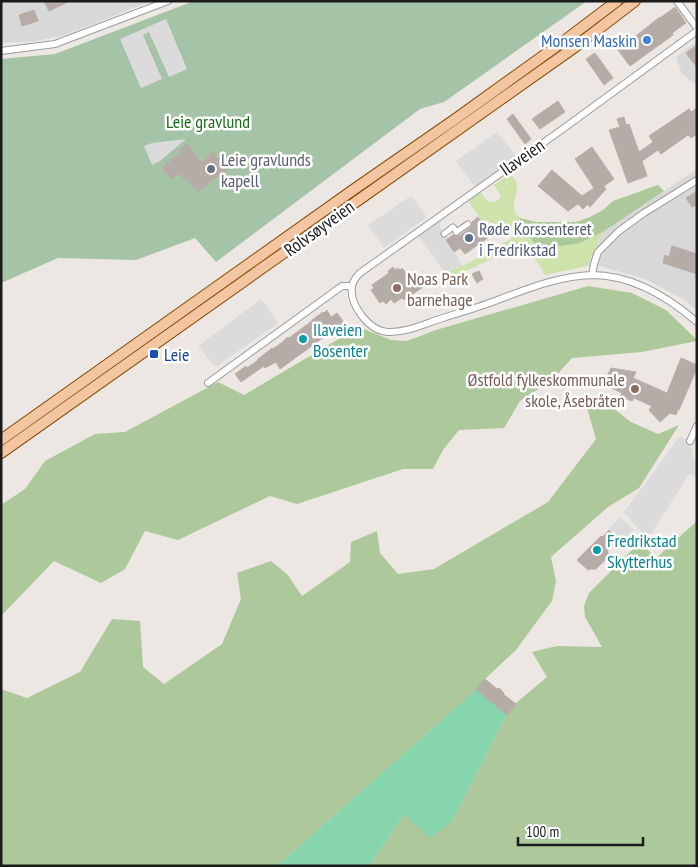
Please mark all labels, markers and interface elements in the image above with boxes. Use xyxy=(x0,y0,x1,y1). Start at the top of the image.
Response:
place label: Monsen Maskin xyxy=(541,29,637,52)
marker: Monsen Maskin xyxy=(641,34,653,46)
park label: Leie gravlund xyxy=(166,110,250,133)
street label: Ilaveien xyxy=(495,133,549,181)
place label: Leie gravlunds kapell xyxy=(221,148,311,192)
marker: Leie gravlunds kapell xyxy=(205,163,217,175)
street label: Rolvsøyveien xyxy=(279,195,359,261)
place label: Røde Korssenteret i Fredrikstad xyxy=(479,217,592,261)
marker: Røde Korssenteret i Fredrikstad xyxy=(463,232,475,244)
place label: Noas Park barnehage xyxy=(407,267,473,311)
marker: Noas Park barnehage xyxy=(391,282,403,294)
place label: Ilaveien Bosenter xyxy=(313,318,368,362)
marker: Ilaveien Bosenter xyxy=(297,333,309,345)
place label: Leie xyxy=(164,343,189,366)
marker: Leie xyxy=(148,348,160,360)
place label: Østfold fylkeskommunale skole, Åsebråten xyxy=(468,368,625,412)
marker: Østfold fylkeskommunale skole, Åsebråten xyxy=(629,383,641,395)
place label: Fredrikstad Skytterhus xyxy=(607,529,676,573)
marker: Fredrikstad Skytterhus xyxy=(591,544,603,556)
scale bar xyxy=(518,814,643,846)
text: 100 m xyxy=(526,822,559,841)

